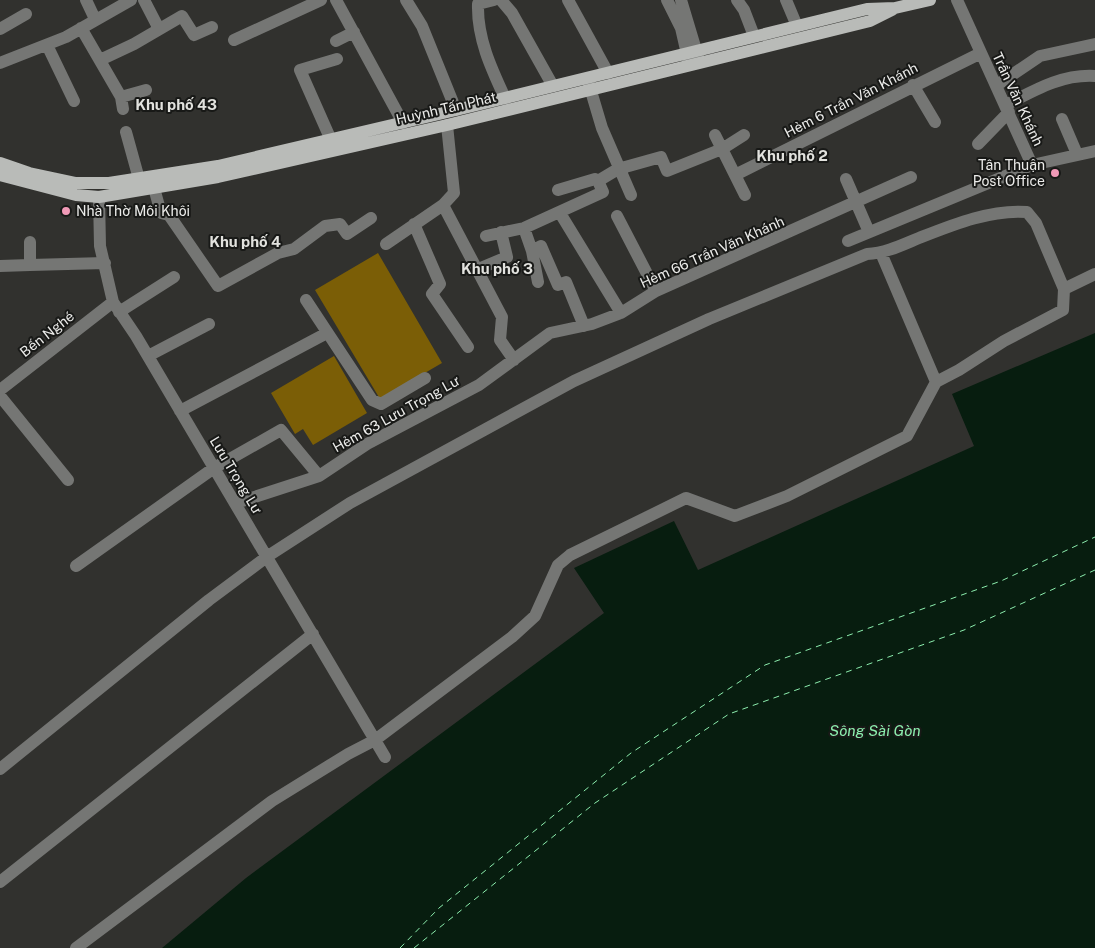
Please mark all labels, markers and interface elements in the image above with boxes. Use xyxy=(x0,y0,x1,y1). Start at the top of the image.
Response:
street label: Trần Văn Khánh xyxy=(989,50,1047,148)
street label: Hẻm 6 Trần Văn Khánh xyxy=(782,59,920,141)
street label: Huỳnh Tấn Phát xyxy=(394,89,498,127)
district label: Khu phố 43 xyxy=(135,96,217,113)
district label: Khu phố 2 xyxy=(756,147,828,164)
place label: Tân Thuận Post Office xyxy=(973,157,1045,189)
marker: Tân Thuận Post Office xyxy=(1049,167,1061,179)
place label: Nhà Thờ Môi Khôi xyxy=(76,203,190,219)
marker: Nhà Thờ Môi Khôi xyxy=(60,205,72,217)
street label: Hẻm 66 Trần Văn Khánh xyxy=(637,213,787,291)
district label: Khu phố 4 xyxy=(209,233,281,250)
district label: Khu phố 3 xyxy=(461,260,533,277)
street label: Bến Nghé xyxy=(17,308,77,360)
street label: Hẻm 63 Lưu Trọng Lư xyxy=(330,372,463,455)
street label: Lưu Trọng Lư xyxy=(207,433,266,517)
water label: Sông Sài Gòn xyxy=(829,722,921,739)

